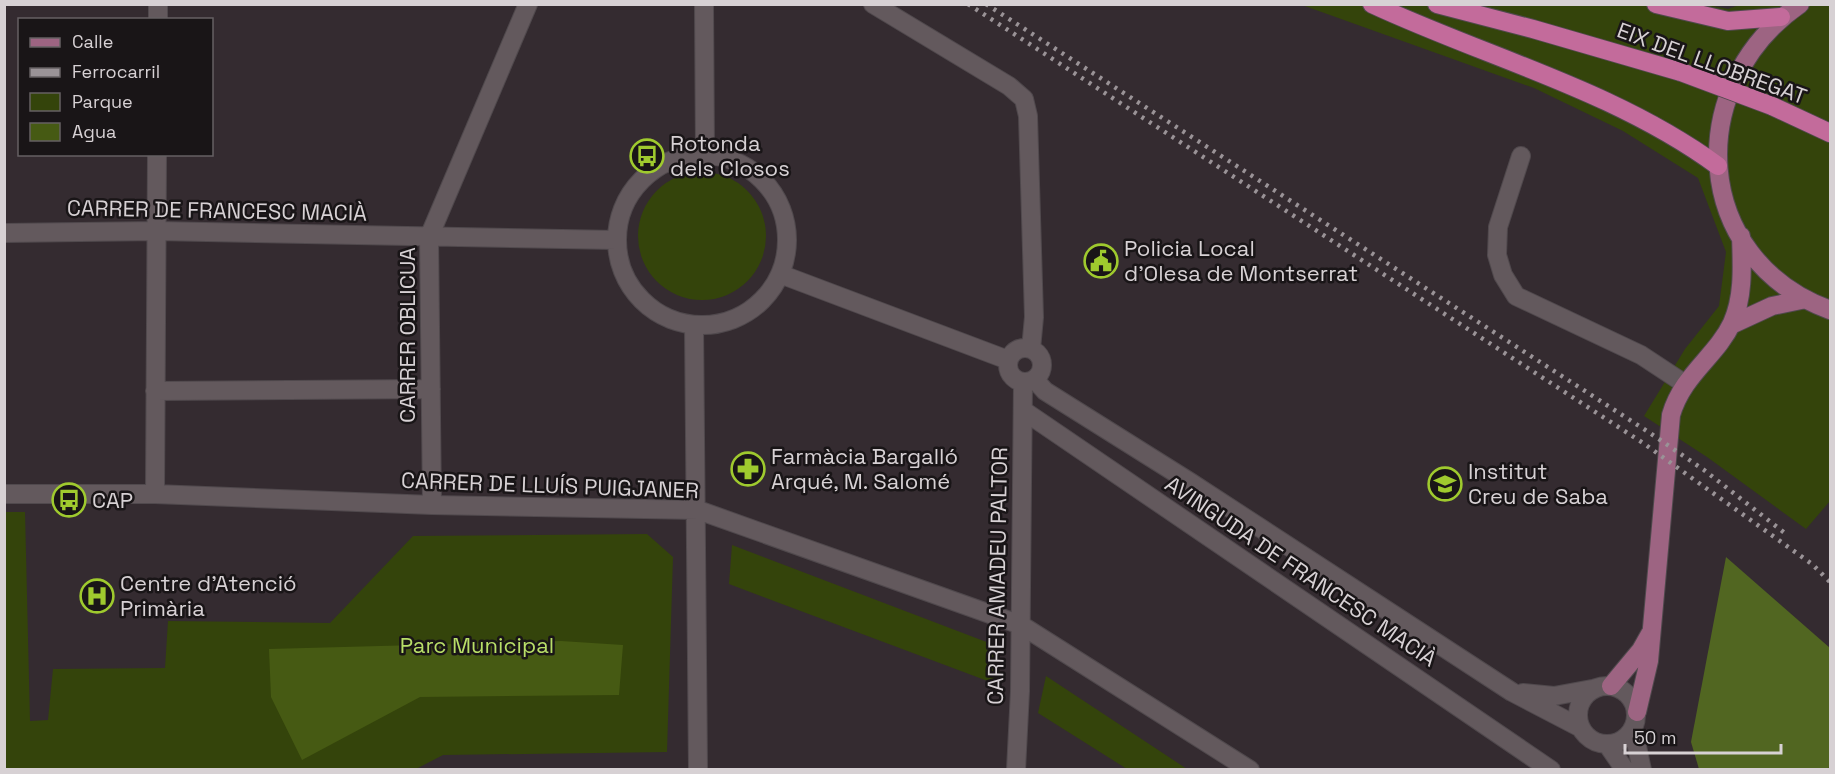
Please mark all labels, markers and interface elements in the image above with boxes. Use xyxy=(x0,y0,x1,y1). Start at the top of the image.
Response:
street label: EIX DEL LLOBREGAT xyxy=(1613,16,1811,110)
legend xyxy=(18,18,213,156)
text: Calle xyxy=(72,30,113,53)
text: Ferrocarril xyxy=(72,60,160,83)
text: Parque xyxy=(72,90,133,113)
text: Agua xyxy=(72,120,116,143)
place label: Rotonda dels Closos xyxy=(670,129,790,182)
bus stop icon: Rotonda dels Closos xyxy=(629,138,665,174)
street label: CARRER DE FRANCESC MACIÀ xyxy=(67,193,367,227)
place label: Policia Local d'Olesa de Montserrat xyxy=(1124,234,1358,287)
public building icon: Policia Local d'Olesa de Montserrat xyxy=(1083,243,1119,279)
street label: CARRER OBLICUA xyxy=(393,247,421,423)
place label: Farmàcia Bargalló Arqué, M. Salomé xyxy=(771,442,958,495)
street label: CARRER AMADEU PALTOR xyxy=(981,447,1013,705)
pharmacy icon: Farmàcia Bargalló Arqué, M. Salomé xyxy=(730,451,766,487)
place label: Institut Creu de Saba xyxy=(1468,457,1608,510)
street label: CARRER DE LLUÍS PUIGJANER xyxy=(401,466,699,504)
school or university icon: Institut Creu de Saba xyxy=(1427,466,1463,502)
street label: AVINGUDA DE FRANCESC MACIÀ xyxy=(1160,469,1442,673)
bus stop icon: CAP xyxy=(51,482,87,518)
place label: CAP xyxy=(92,486,133,514)
place label: Centre d'Atenció Primària xyxy=(120,569,297,622)
hospital icon: Centre d'Atenció Primària xyxy=(79,578,115,614)
park label: Parc Municipal xyxy=(400,631,554,659)
scale bar xyxy=(1625,717,1781,755)
text: 50 m xyxy=(1634,726,1676,749)

